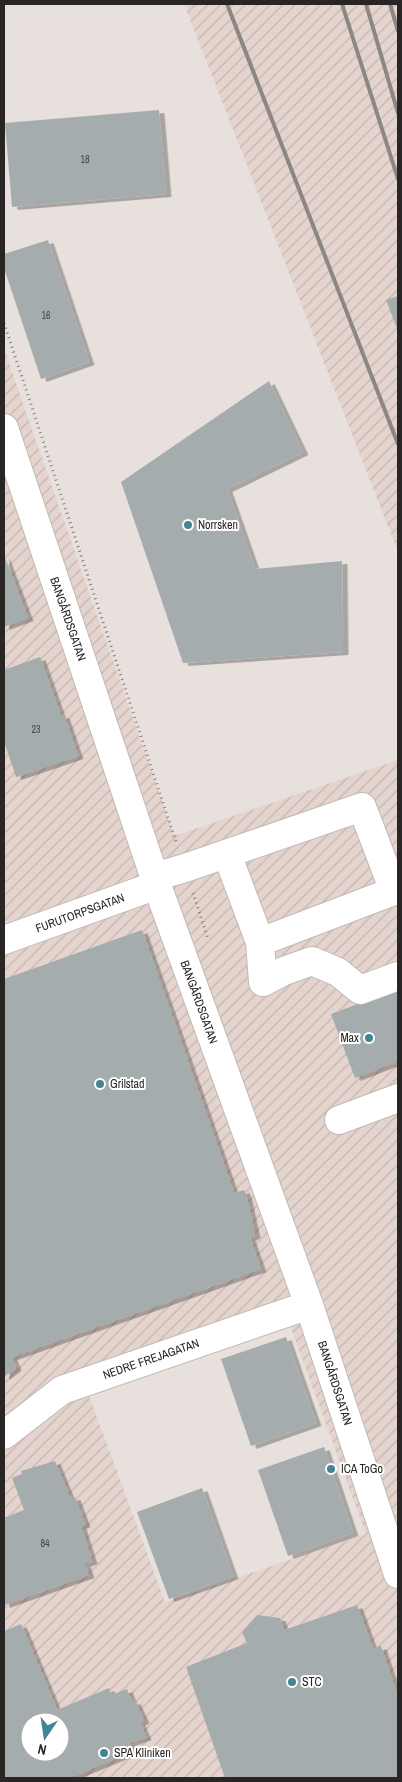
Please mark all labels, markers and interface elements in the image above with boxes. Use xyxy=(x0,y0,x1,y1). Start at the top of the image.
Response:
house number: 18 xyxy=(80,153,90,166)
house number: 16 xyxy=(41,309,51,322)
place label: Norrsken xyxy=(198,517,238,533)
marker: Norrsken xyxy=(182,519,194,531)
street label: BANGÅRDSGATAN xyxy=(46,575,90,663)
house number: 23 xyxy=(31,723,41,736)
street label: FURUTORPSGATAN xyxy=(33,889,127,937)
street label: BANGÅRDSGATAN xyxy=(176,958,222,1046)
place label: Max xyxy=(340,1030,359,1046)
marker: Max xyxy=(363,1032,375,1044)
place label: Grilstad xyxy=(110,1076,144,1092)
marker: Grilstad xyxy=(94,1078,106,1090)
street label: NEDRE FREJAGATAN xyxy=(101,1335,201,1383)
street label: BANGÅRDSGATAN xyxy=(314,1339,356,1427)
place label: ICA ToGo xyxy=(341,1461,383,1477)
marker: ICA ToGo xyxy=(325,1463,337,1475)
house number: 84 xyxy=(40,1537,50,1550)
place label: STC xyxy=(302,1674,322,1690)
marker: STC xyxy=(286,1676,298,1688)
north arrow xyxy=(20,1712,70,1762)
text: N xyxy=(36,1740,48,1759)
place label: SPA Kliniken xyxy=(114,1745,171,1761)
marker: SPA Kliniken xyxy=(98,1747,110,1759)

